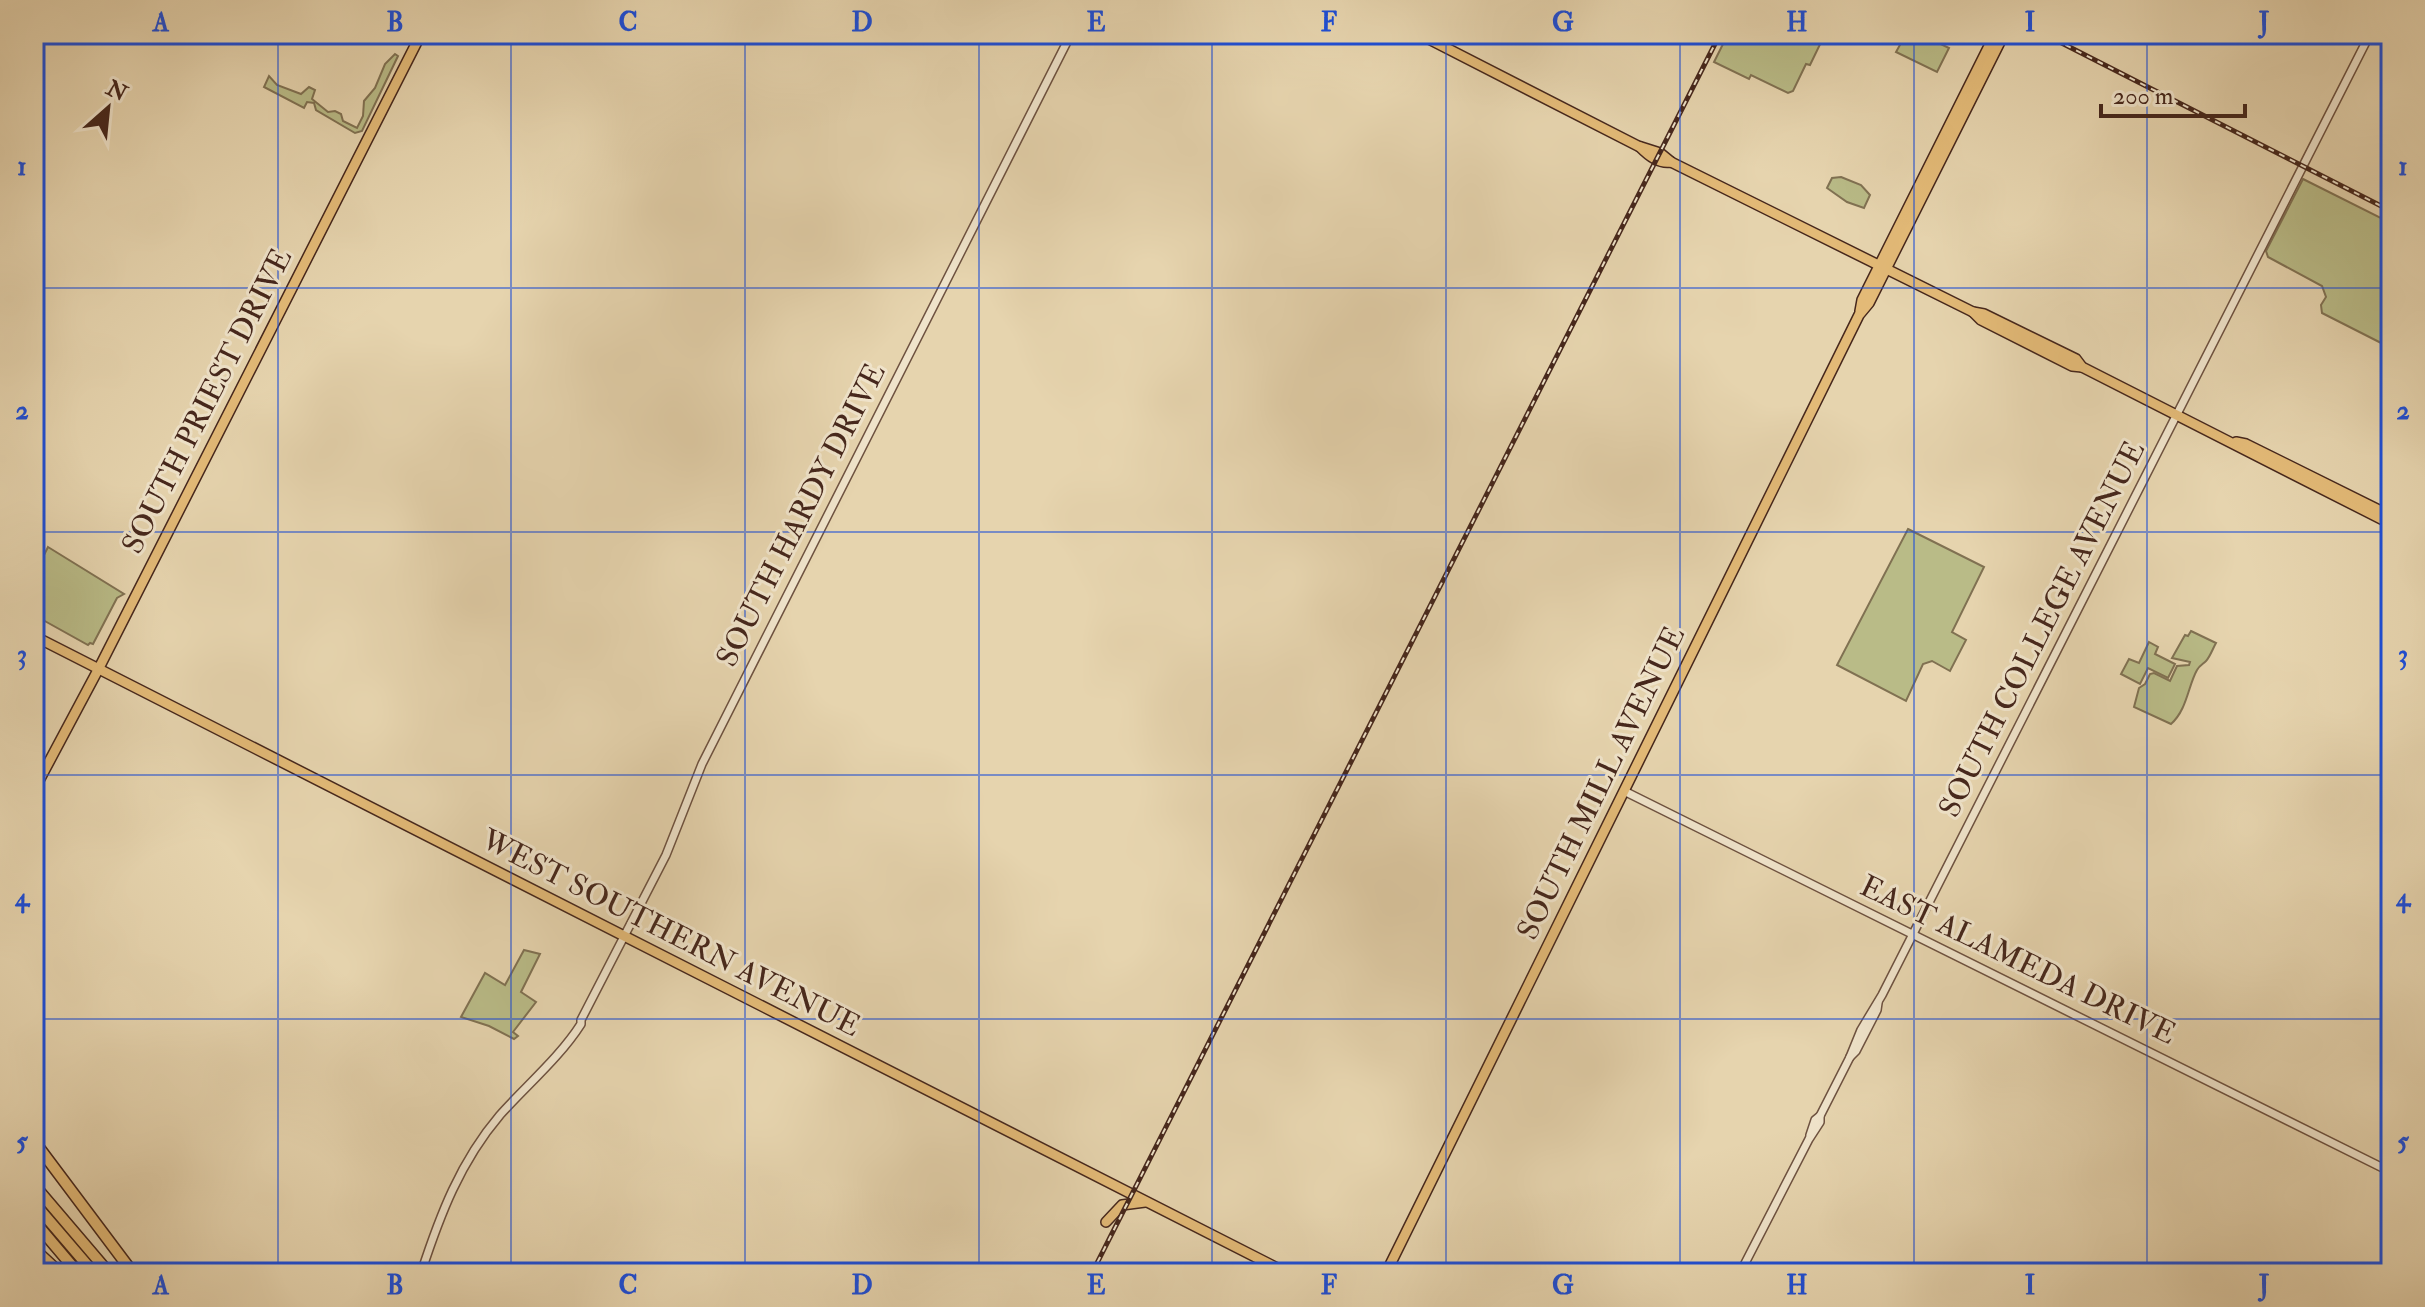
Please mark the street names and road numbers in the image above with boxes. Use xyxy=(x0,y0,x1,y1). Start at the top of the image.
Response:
street label: SOUTH PRIEST DRIVE xyxy=(114,242,300,560)
street label: SOUTH HARDY DRIVE xyxy=(708,357,894,673)
street label: SOUTH COLLEGE AVENUE xyxy=(1931,435,2153,823)
street label: SOUTH MILL AVENUE xyxy=(1509,620,1693,946)
street label: WEST SOUTHERN AVENUE xyxy=(475,821,867,1045)
street label: EAST ALAMEDA DRIVE xyxy=(1854,867,2182,1053)

